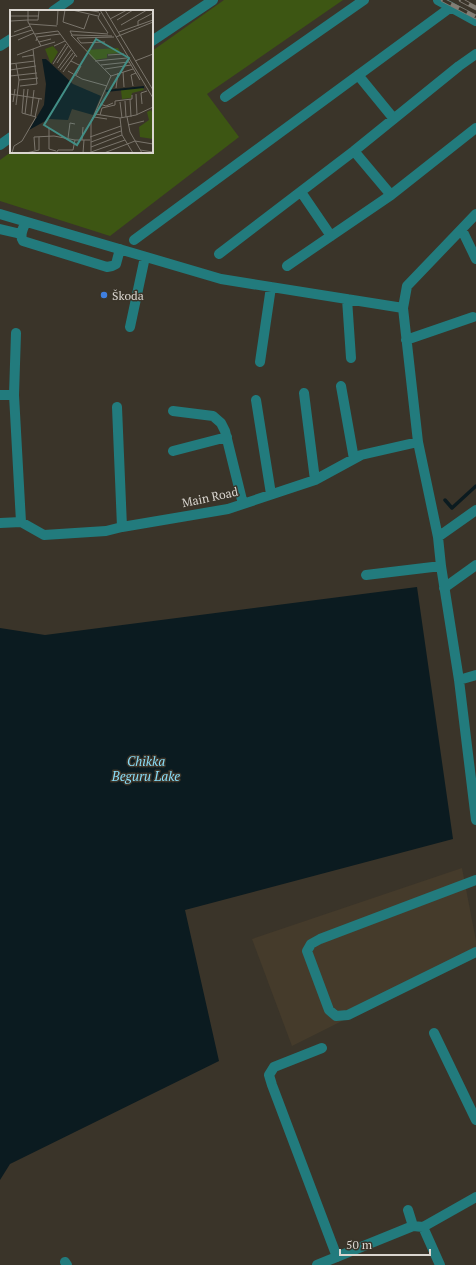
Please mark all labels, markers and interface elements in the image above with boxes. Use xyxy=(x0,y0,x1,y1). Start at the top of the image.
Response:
inset map xyxy=(10,10,153,153)
place label: Škoda xyxy=(112,288,144,303)
marker: Škoda xyxy=(99,290,109,300)
street label: Main Road xyxy=(181,484,240,510)
water label: Chikka Beguru Lake xyxy=(111,752,180,785)
scale bar xyxy=(340,1231,430,1257)
text: 50 m xyxy=(346,1237,373,1252)

